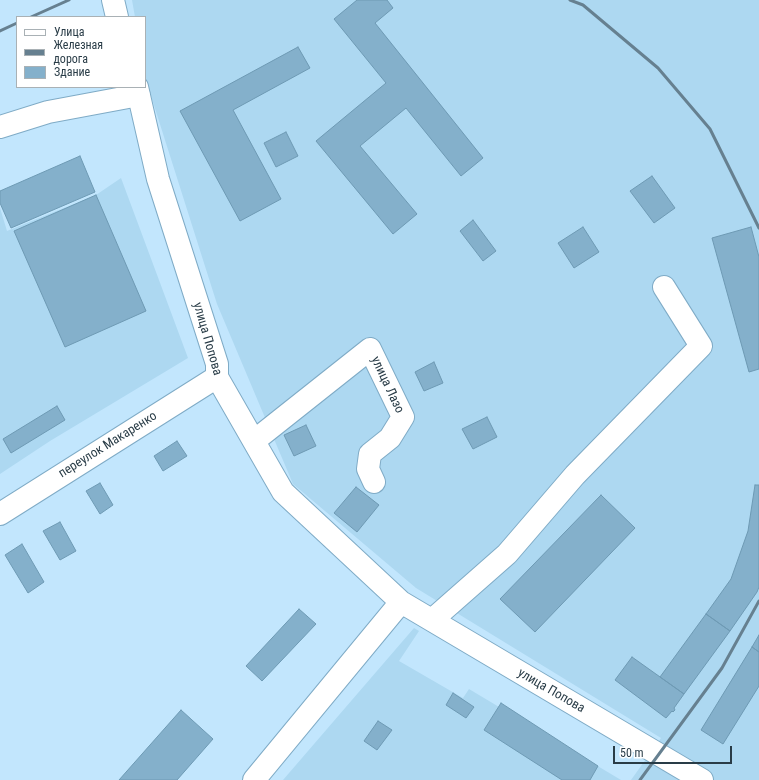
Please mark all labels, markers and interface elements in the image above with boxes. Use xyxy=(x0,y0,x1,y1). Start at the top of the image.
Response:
legend xyxy=(16,16,146,88)
text: Улица xyxy=(54,25,84,39)
text: Железная дорога xyxy=(53,38,103,66)
text: Здание xyxy=(54,65,90,79)
street label: улица Попова xyxy=(189,301,225,377)
street label: улица Лазо xyxy=(367,354,407,416)
street label: переулок Макаренко xyxy=(56,408,160,482)
street label: улица Попова xyxy=(515,666,587,716)
scale bar xyxy=(615,738,734,764)
text: 50 m xyxy=(620,746,644,760)

